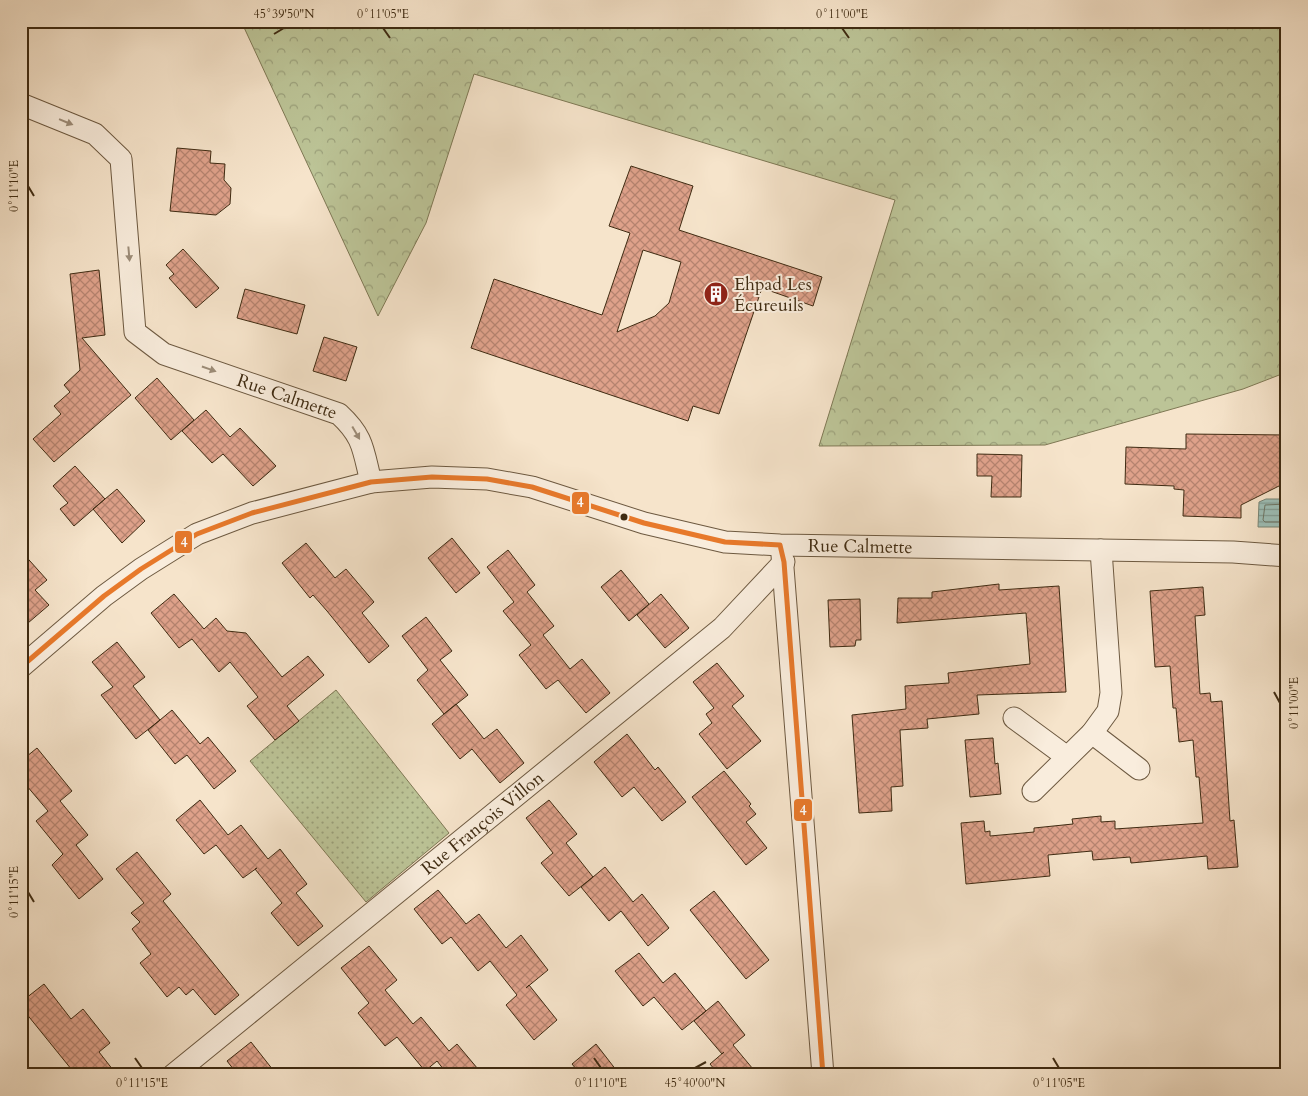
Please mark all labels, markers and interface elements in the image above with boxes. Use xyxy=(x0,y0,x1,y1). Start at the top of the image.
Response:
text: 45°39'50"N xyxy=(254,6,315,22)
text: 0°11'05"E xyxy=(357,6,409,22)
text: 0°11'00"E xyxy=(816,6,868,22)
one-way arrow xyxy=(59,118,74,126)
text: 0°11'10"E xyxy=(6,160,22,212)
one-way arrow xyxy=(125,246,133,262)
place label: Ehpad Les Écureuils xyxy=(734,272,812,318)
building icon: Ehpad Les Écureuils xyxy=(703,281,729,307)
one-way arrow xyxy=(202,366,217,373)
street label: Rue Calmette xyxy=(233,368,340,425)
one-way arrow xyxy=(351,426,360,439)
line badge: 4 xyxy=(571,491,590,515)
text: 4 xyxy=(576,493,584,512)
unlabelled marker xyxy=(619,512,629,522)
line badge: 4 xyxy=(174,530,193,554)
text: 4 xyxy=(180,533,188,552)
street label: Rue Calmette xyxy=(808,533,913,560)
text: 0°11'00"E xyxy=(1286,677,1302,729)
street label: Rue François Villon xyxy=(416,765,550,881)
line badge: 4 xyxy=(793,798,813,822)
text: 4 xyxy=(799,801,807,820)
text: 0°11'15"E xyxy=(6,866,22,918)
text: 0°11'15"E xyxy=(116,1075,168,1091)
text: 0°11'10"E xyxy=(575,1075,627,1091)
text: 45°40'00"N xyxy=(665,1075,726,1091)
text: 0°11'05"E xyxy=(1033,1075,1085,1091)

